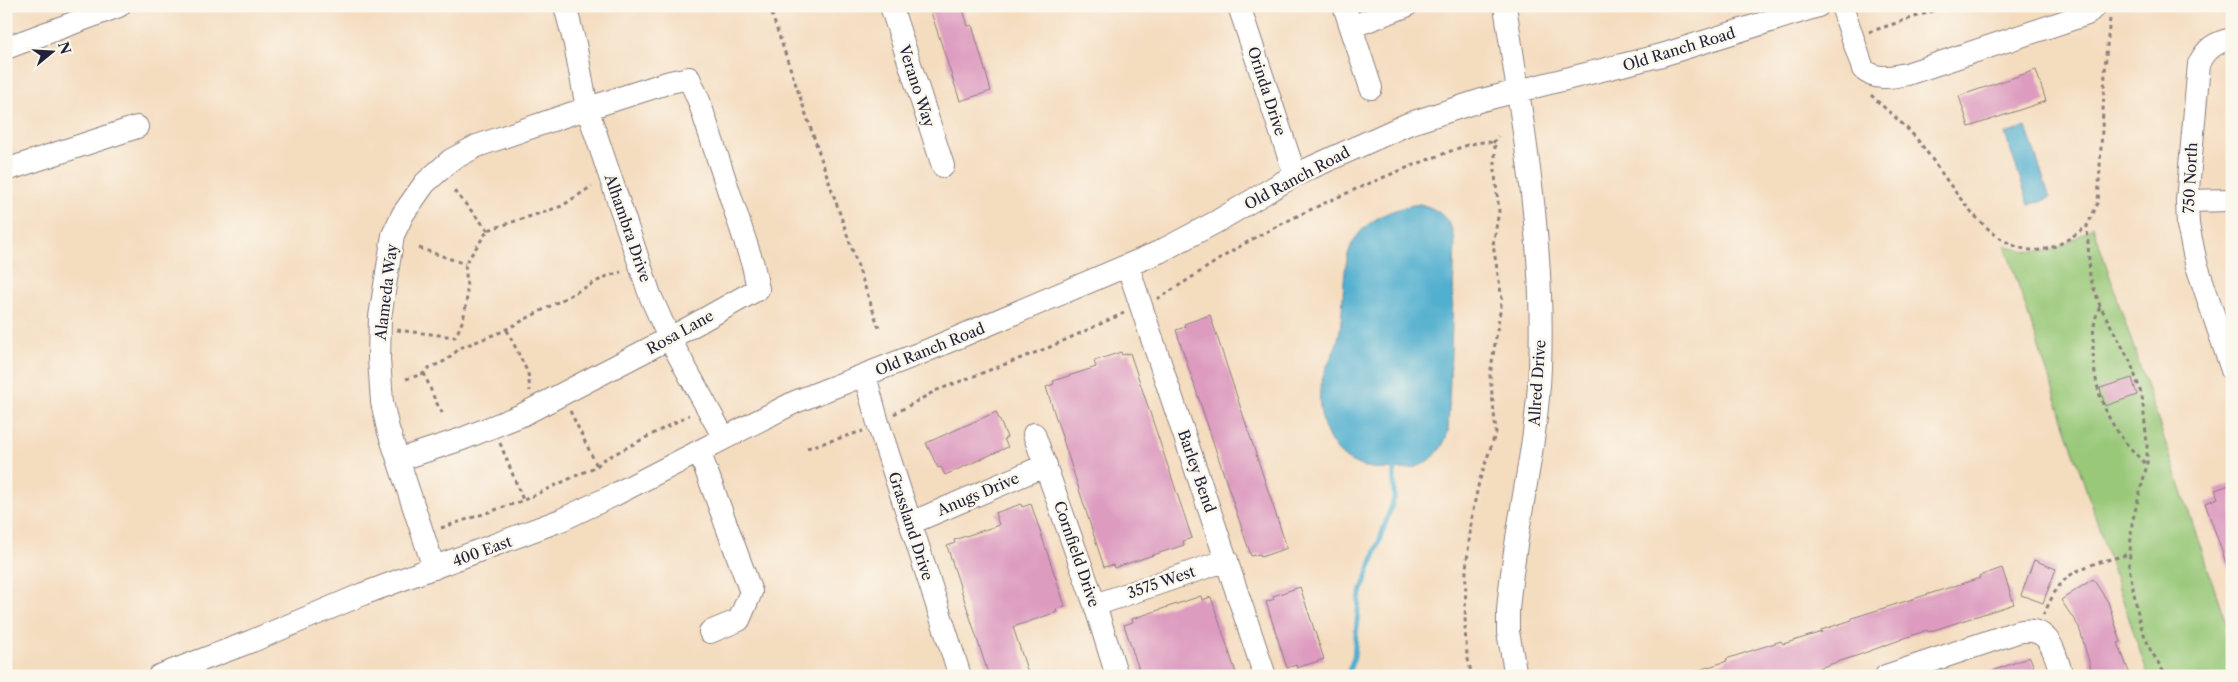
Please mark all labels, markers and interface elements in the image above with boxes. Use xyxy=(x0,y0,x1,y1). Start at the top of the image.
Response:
street label: Old Ranch Road xyxy=(1620,23,1738,75)
north arrow xyxy=(28,28,78,78)
text: N xyxy=(54,39,75,57)
street label: Verano Way xyxy=(895,42,939,130)
street label: Orinda Drive xyxy=(1244,44,1290,138)
street label: 750 North xyxy=(2179,141,2201,214)
street label: Old Ranch Road xyxy=(1241,142,1353,214)
street label: Alhambra Drive xyxy=(600,171,655,284)
street label: Alameda Way xyxy=(371,242,401,342)
street label: Rosa Lane xyxy=(643,306,717,358)
street label: Old Ranch Road xyxy=(872,318,988,380)
street label: Allred Drive xyxy=(1524,339,1549,428)
street label: Barley Bend xyxy=(1174,427,1220,515)
street label: Anugs Drive xyxy=(933,468,1022,520)
street label: Grassland Drive xyxy=(884,469,938,583)
street label: Cornfield Drive xyxy=(1050,498,1104,610)
street label: 400 East xyxy=(450,531,515,570)
street label: 3575 West xyxy=(1125,561,1198,602)

